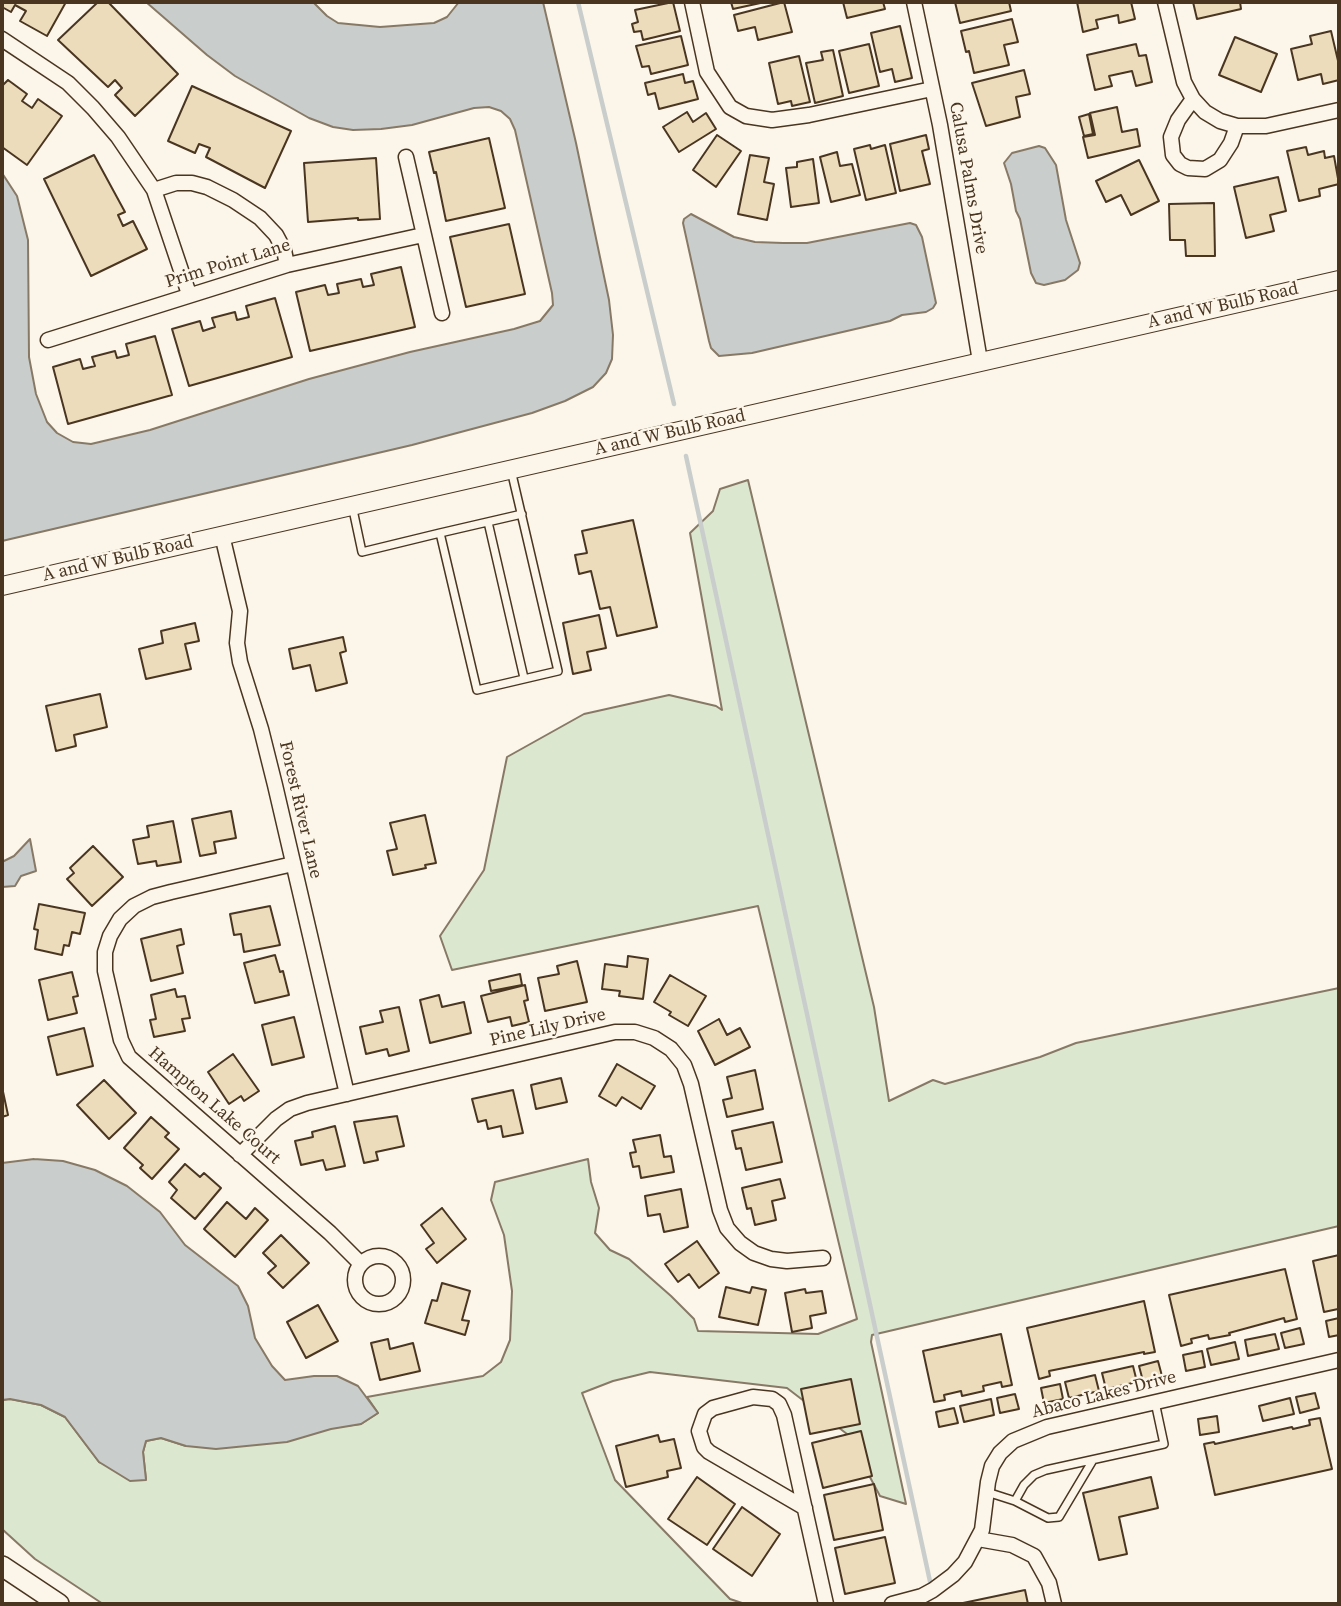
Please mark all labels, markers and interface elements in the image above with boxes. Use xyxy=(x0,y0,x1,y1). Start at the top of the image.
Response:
street label: Calusa Palms Drive xyxy=(944,100,992,256)
street label: Prim Point Lane xyxy=(163,235,293,293)
street label: A and W Bulb Road xyxy=(1145,278,1301,334)
street label: A and W Bulb Road xyxy=(592,405,748,461)
street label: A and W Bulb Road xyxy=(40,531,196,587)
street label: Forest River Lane xyxy=(274,739,326,881)
street label: Pine Lily Drive xyxy=(488,1004,608,1052)
street label: Hampton Lake Court xyxy=(143,1043,285,1169)
street label: Abaco Lakes Drive xyxy=(1029,1367,1179,1423)

